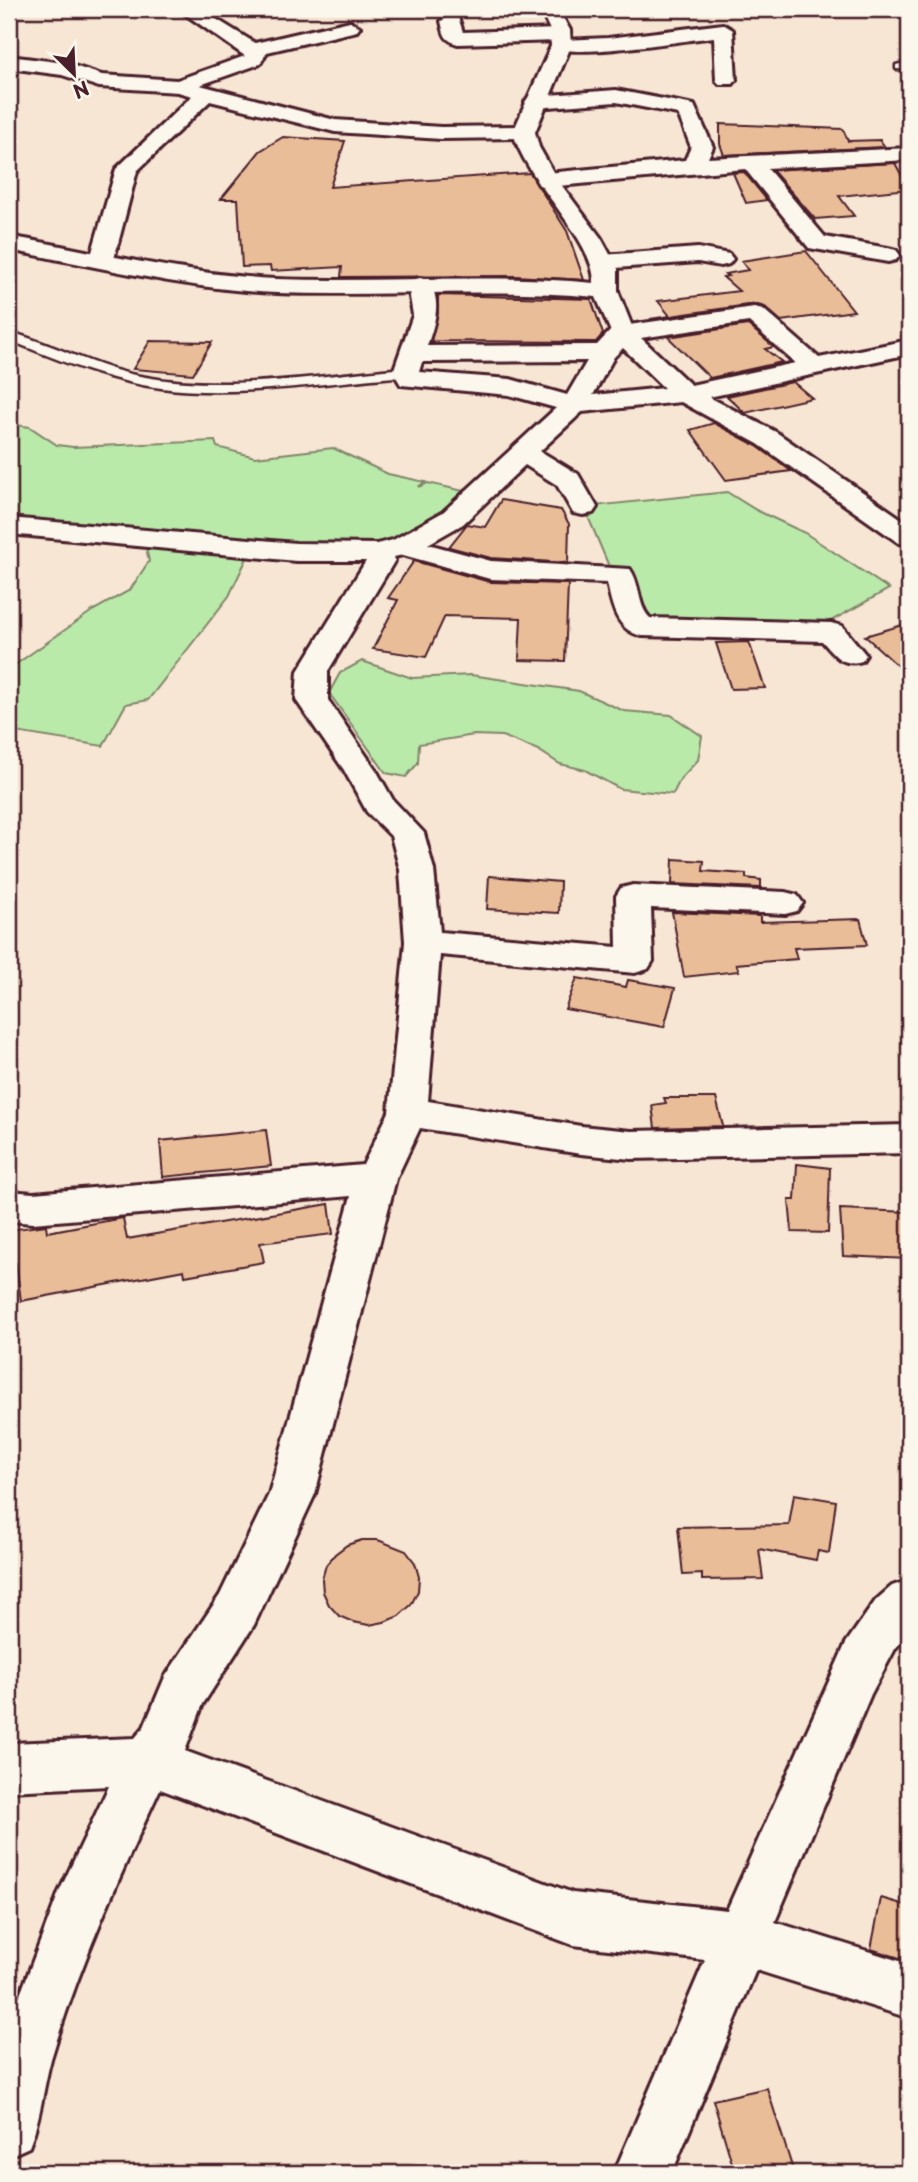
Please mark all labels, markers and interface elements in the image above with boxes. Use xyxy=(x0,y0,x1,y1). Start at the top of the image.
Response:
north arrow xyxy=(38,38,108,108)
text: N xyxy=(69,75,94,106)

